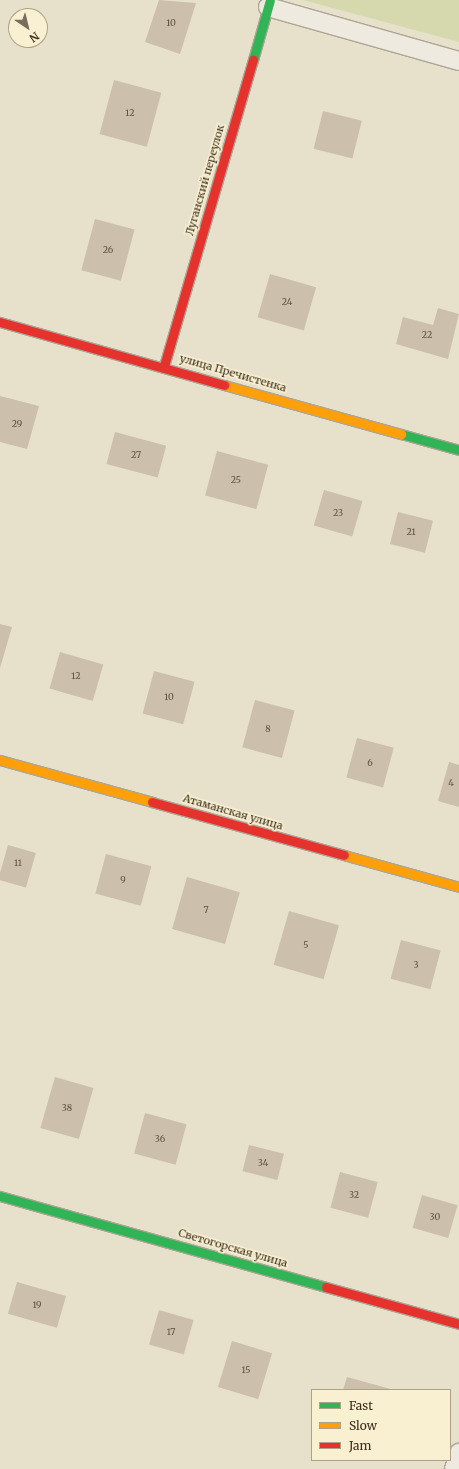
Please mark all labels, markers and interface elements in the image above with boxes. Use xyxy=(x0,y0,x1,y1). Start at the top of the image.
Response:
north arrow xyxy=(8,8,48,48)
house number: 10 xyxy=(166,18,176,28)
text: N xyxy=(27,29,42,45)
house number: 12 xyxy=(125,108,135,118)
street label: Луганский переулок xyxy=(183,123,227,237)
house number: 26 xyxy=(103,245,113,255)
house number: 24 xyxy=(282,297,292,307)
house number: 22 xyxy=(422,330,432,340)
street label: улица Пречистенка xyxy=(178,351,288,395)
house number: 29 xyxy=(12,419,22,429)
house number: 27 xyxy=(131,450,141,460)
house number: 25 xyxy=(231,475,241,485)
house number: 23 xyxy=(333,508,343,518)
house number: 21 xyxy=(406,527,416,537)
house number: 12 xyxy=(71,671,81,681)
house number: 10 xyxy=(164,692,174,702)
house number: 8 xyxy=(265,724,271,734)
house number: 6 xyxy=(367,758,373,768)
house number: 4 xyxy=(448,778,454,788)
street label: Атаманская улица xyxy=(181,791,285,833)
house number: 11 xyxy=(14,858,22,868)
house number: 9 xyxy=(120,875,126,885)
house number: 7 xyxy=(203,905,209,915)
house number: 5 xyxy=(303,940,309,950)
house number: 3 xyxy=(413,960,419,970)
house number: 38 xyxy=(62,1103,72,1113)
house number: 36 xyxy=(155,1134,165,1144)
house number: 34 xyxy=(258,1158,268,1168)
house number: 32 xyxy=(349,1190,359,1200)
house number: 30 xyxy=(430,1212,440,1222)
street label: Светогорская улица xyxy=(177,1226,289,1270)
house number: 19 xyxy=(32,1300,42,1310)
house number: 17 xyxy=(167,1327,175,1337)
house number: 15 xyxy=(241,1365,251,1375)
legend xyxy=(311,1389,451,1461)
text: Fast xyxy=(349,1398,373,1413)
text: Slow xyxy=(349,1418,377,1433)
text: Jam xyxy=(349,1438,371,1453)

